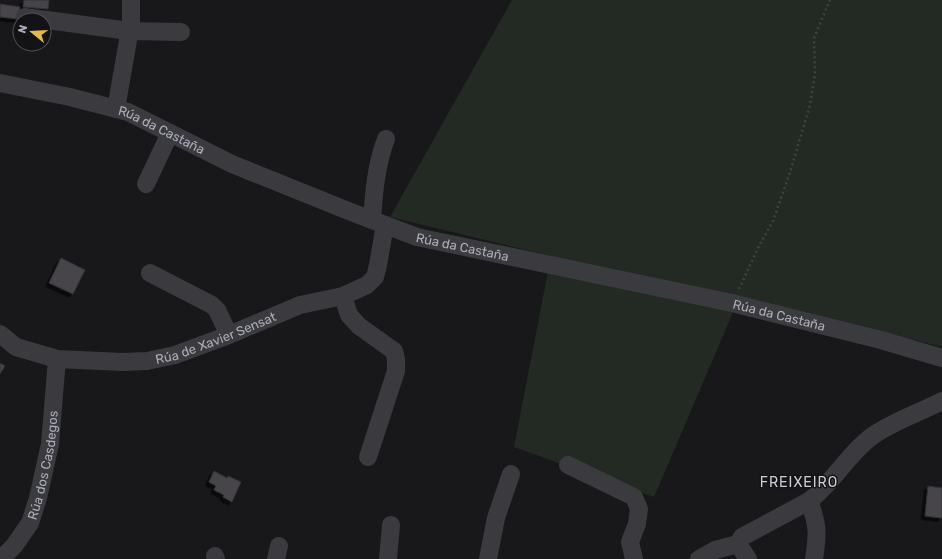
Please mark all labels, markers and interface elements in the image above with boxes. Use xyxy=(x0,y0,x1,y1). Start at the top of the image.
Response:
north arrow xyxy=(12,12,52,52)
text: N xyxy=(16,23,30,35)
street label: Rúa da Castaña xyxy=(117,103,207,157)
street label: Rúa da Castaña xyxy=(415,230,510,264)
street label: Rúa da Castaña xyxy=(731,297,827,334)
street label: Rúa de Xavier Sensat xyxy=(154,309,278,367)
street label: Rúa dos Casdegos xyxy=(25,410,61,522)
district label: FREIXEIRO xyxy=(760,474,838,491)

